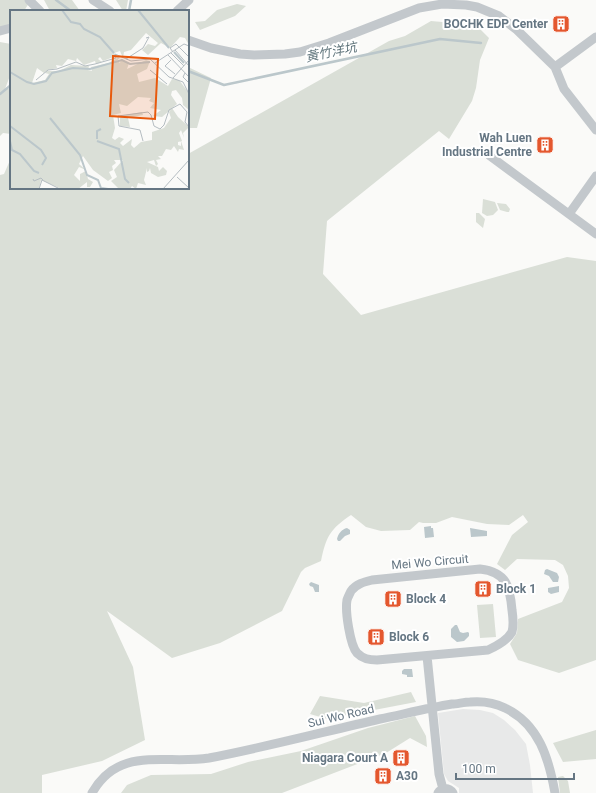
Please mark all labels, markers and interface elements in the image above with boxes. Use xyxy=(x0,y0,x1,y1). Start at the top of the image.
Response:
inset map xyxy=(10,10,189,189)
building icon: BOCHK EDP Center xyxy=(551,14,571,34)
place label: BOCHK EDP Center xyxy=(444,17,549,31)
water label: 黃竹洋坑 xyxy=(304,39,360,65)
place label: Wah Luen Industrial Centre xyxy=(442,131,533,159)
building icon: Wah Luen Industrial Centre xyxy=(535,135,555,155)
street label: Mei Wo Circuit xyxy=(391,552,469,572)
building icon: Block 1 xyxy=(473,579,493,599)
place label: Block 1 xyxy=(496,582,536,596)
building icon: Block 4 xyxy=(383,589,403,609)
place label: Block 4 xyxy=(406,592,446,606)
building icon: Block 6 xyxy=(366,627,386,647)
place label: Block 6 xyxy=(389,630,429,644)
street label: Sui Wo Road xyxy=(307,702,375,730)
building icon: Niagara Court A xyxy=(391,748,411,768)
place label: Niagara Court A xyxy=(302,751,389,765)
scale bar xyxy=(456,755,574,781)
text: 100 m xyxy=(462,762,496,776)
building icon: A30 xyxy=(373,766,393,786)
place label: A30 xyxy=(396,769,418,783)

